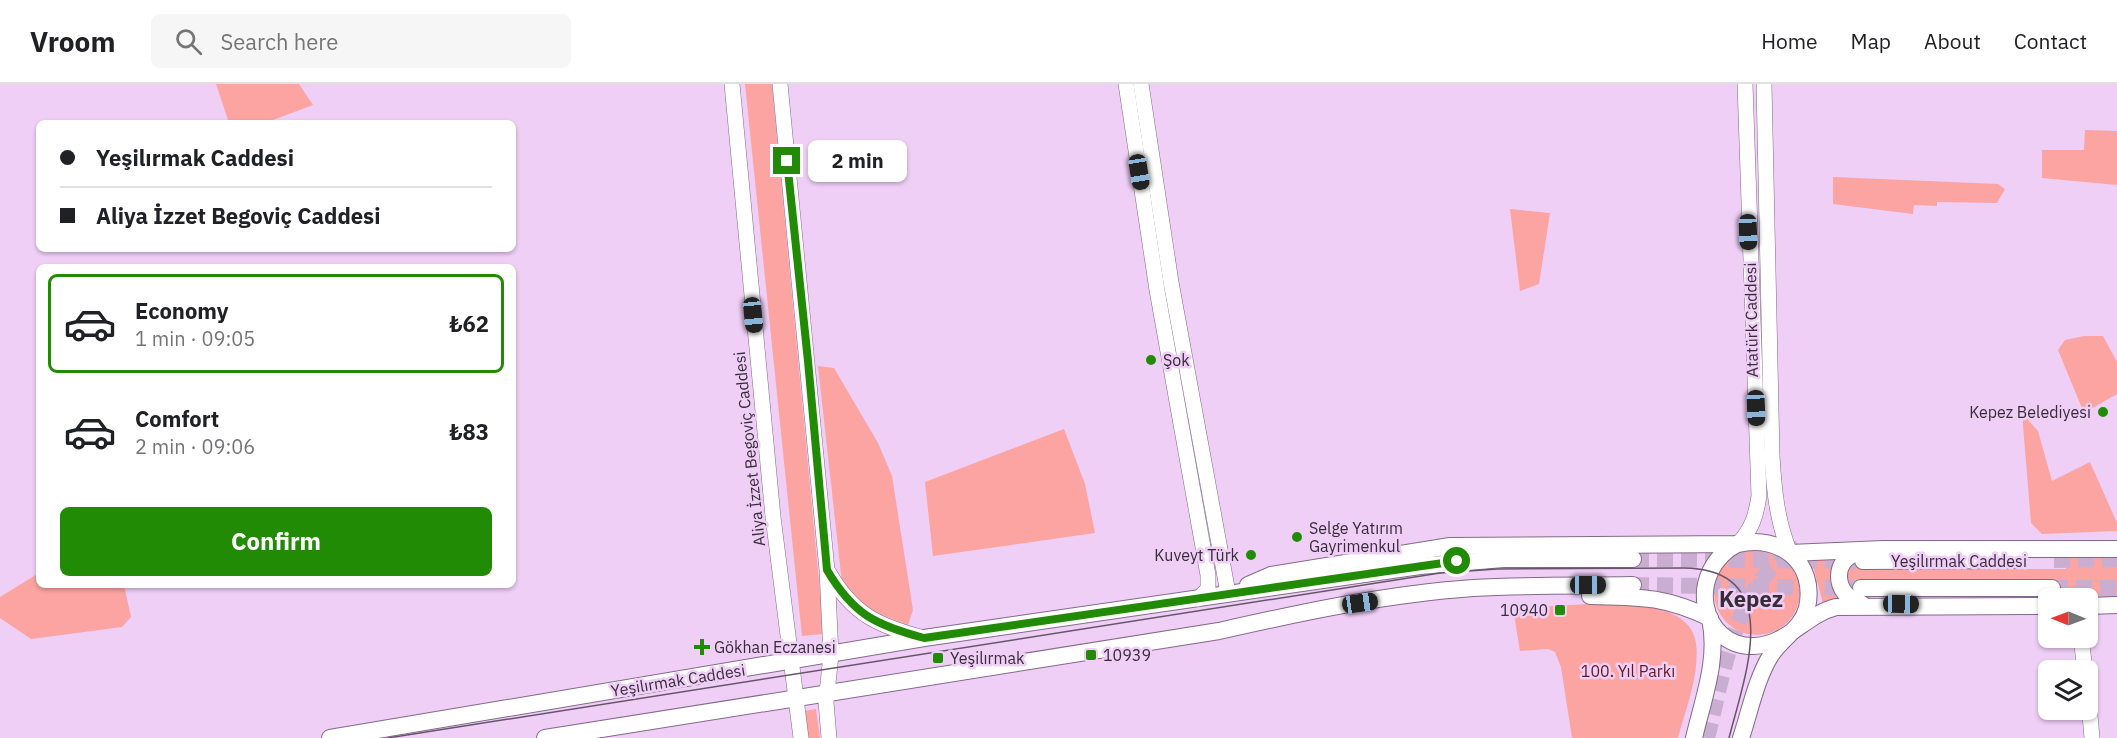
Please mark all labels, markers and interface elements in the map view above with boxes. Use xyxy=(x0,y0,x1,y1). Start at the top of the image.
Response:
search box xyxy=(151,14,571,68)
text: Vroom xyxy=(30,23,115,60)
icon: search xyxy=(172,25,205,58)
text: Search here xyxy=(220,27,338,56)
text: Home xyxy=(1761,27,1818,55)
text: Map xyxy=(1851,27,1891,55)
text: About xyxy=(1924,27,1981,55)
text: Contact xyxy=(2014,27,2087,55)
callout: 2 min xyxy=(808,140,907,182)
text: Yeşilırmak Caddesi xyxy=(96,143,294,172)
route end xyxy=(773,147,800,174)
text: 2 min xyxy=(831,147,884,174)
car xyxy=(1127,153,1151,191)
text: Aliya İzzet Begoviç Caddesi xyxy=(96,201,381,230)
car xyxy=(1738,214,1758,250)
street label: Atatürk Caddesi xyxy=(1740,262,1762,378)
text: Economy xyxy=(135,296,229,325)
car xyxy=(742,296,764,334)
icon: car xyxy=(63,297,117,351)
text: ₺62 xyxy=(449,309,489,338)
text: 1 min · 09:05 xyxy=(135,325,255,352)
place label: Şok xyxy=(1163,350,1190,370)
street label: Aliya İzzet Begoviç Caddesi xyxy=(729,351,769,547)
marker: Şok xyxy=(1144,353,1158,367)
car xyxy=(1746,390,1766,426)
place label: Kepez Belediyesi xyxy=(1969,402,2091,422)
text: Comfort xyxy=(135,404,219,433)
icon: car xyxy=(63,405,117,459)
marker: Kepez Belediyesi xyxy=(2096,405,2110,419)
text: ₺83 xyxy=(449,417,489,446)
text: 2 min · 09:06 xyxy=(135,433,255,460)
button: Confirm xyxy=(60,507,492,576)
place label: Selge Yatırım Gayrimenkul xyxy=(1309,518,1403,556)
marker: Selge Yatırım Gayrimenkul xyxy=(1290,530,1304,544)
place label: Kuveyt Türk xyxy=(1154,545,1240,565)
route start xyxy=(1443,547,1470,574)
marker: Kuveyt Türk xyxy=(1244,548,1258,562)
street label: Yeşilırmak Caddesi xyxy=(1891,551,2027,571)
car xyxy=(1570,576,1606,594)
district label: Kepez xyxy=(1719,584,1783,613)
north arrow xyxy=(2038,588,2098,648)
map controls xyxy=(2038,588,2098,720)
car xyxy=(1341,592,1379,614)
car xyxy=(1883,595,1919,613)
place label: 10940 xyxy=(1500,600,1548,620)
marker: 10940 xyxy=(1553,603,1567,617)
place label: Gökhan Eczanesi xyxy=(714,637,836,657)
marker: Gökhan Eczanesi xyxy=(695,640,709,654)
place label: 10939 xyxy=(1103,645,1151,665)
place label: Yeşilırmak xyxy=(950,648,1025,668)
marker: 10939 xyxy=(1084,648,1098,662)
marker: Yeşilırmak xyxy=(931,651,945,665)
street label: Yeşilırmak Caddesi xyxy=(609,659,747,701)
button: layers xyxy=(2038,660,2098,720)
park label: 100. Yıl Parkı xyxy=(1581,661,1675,681)

